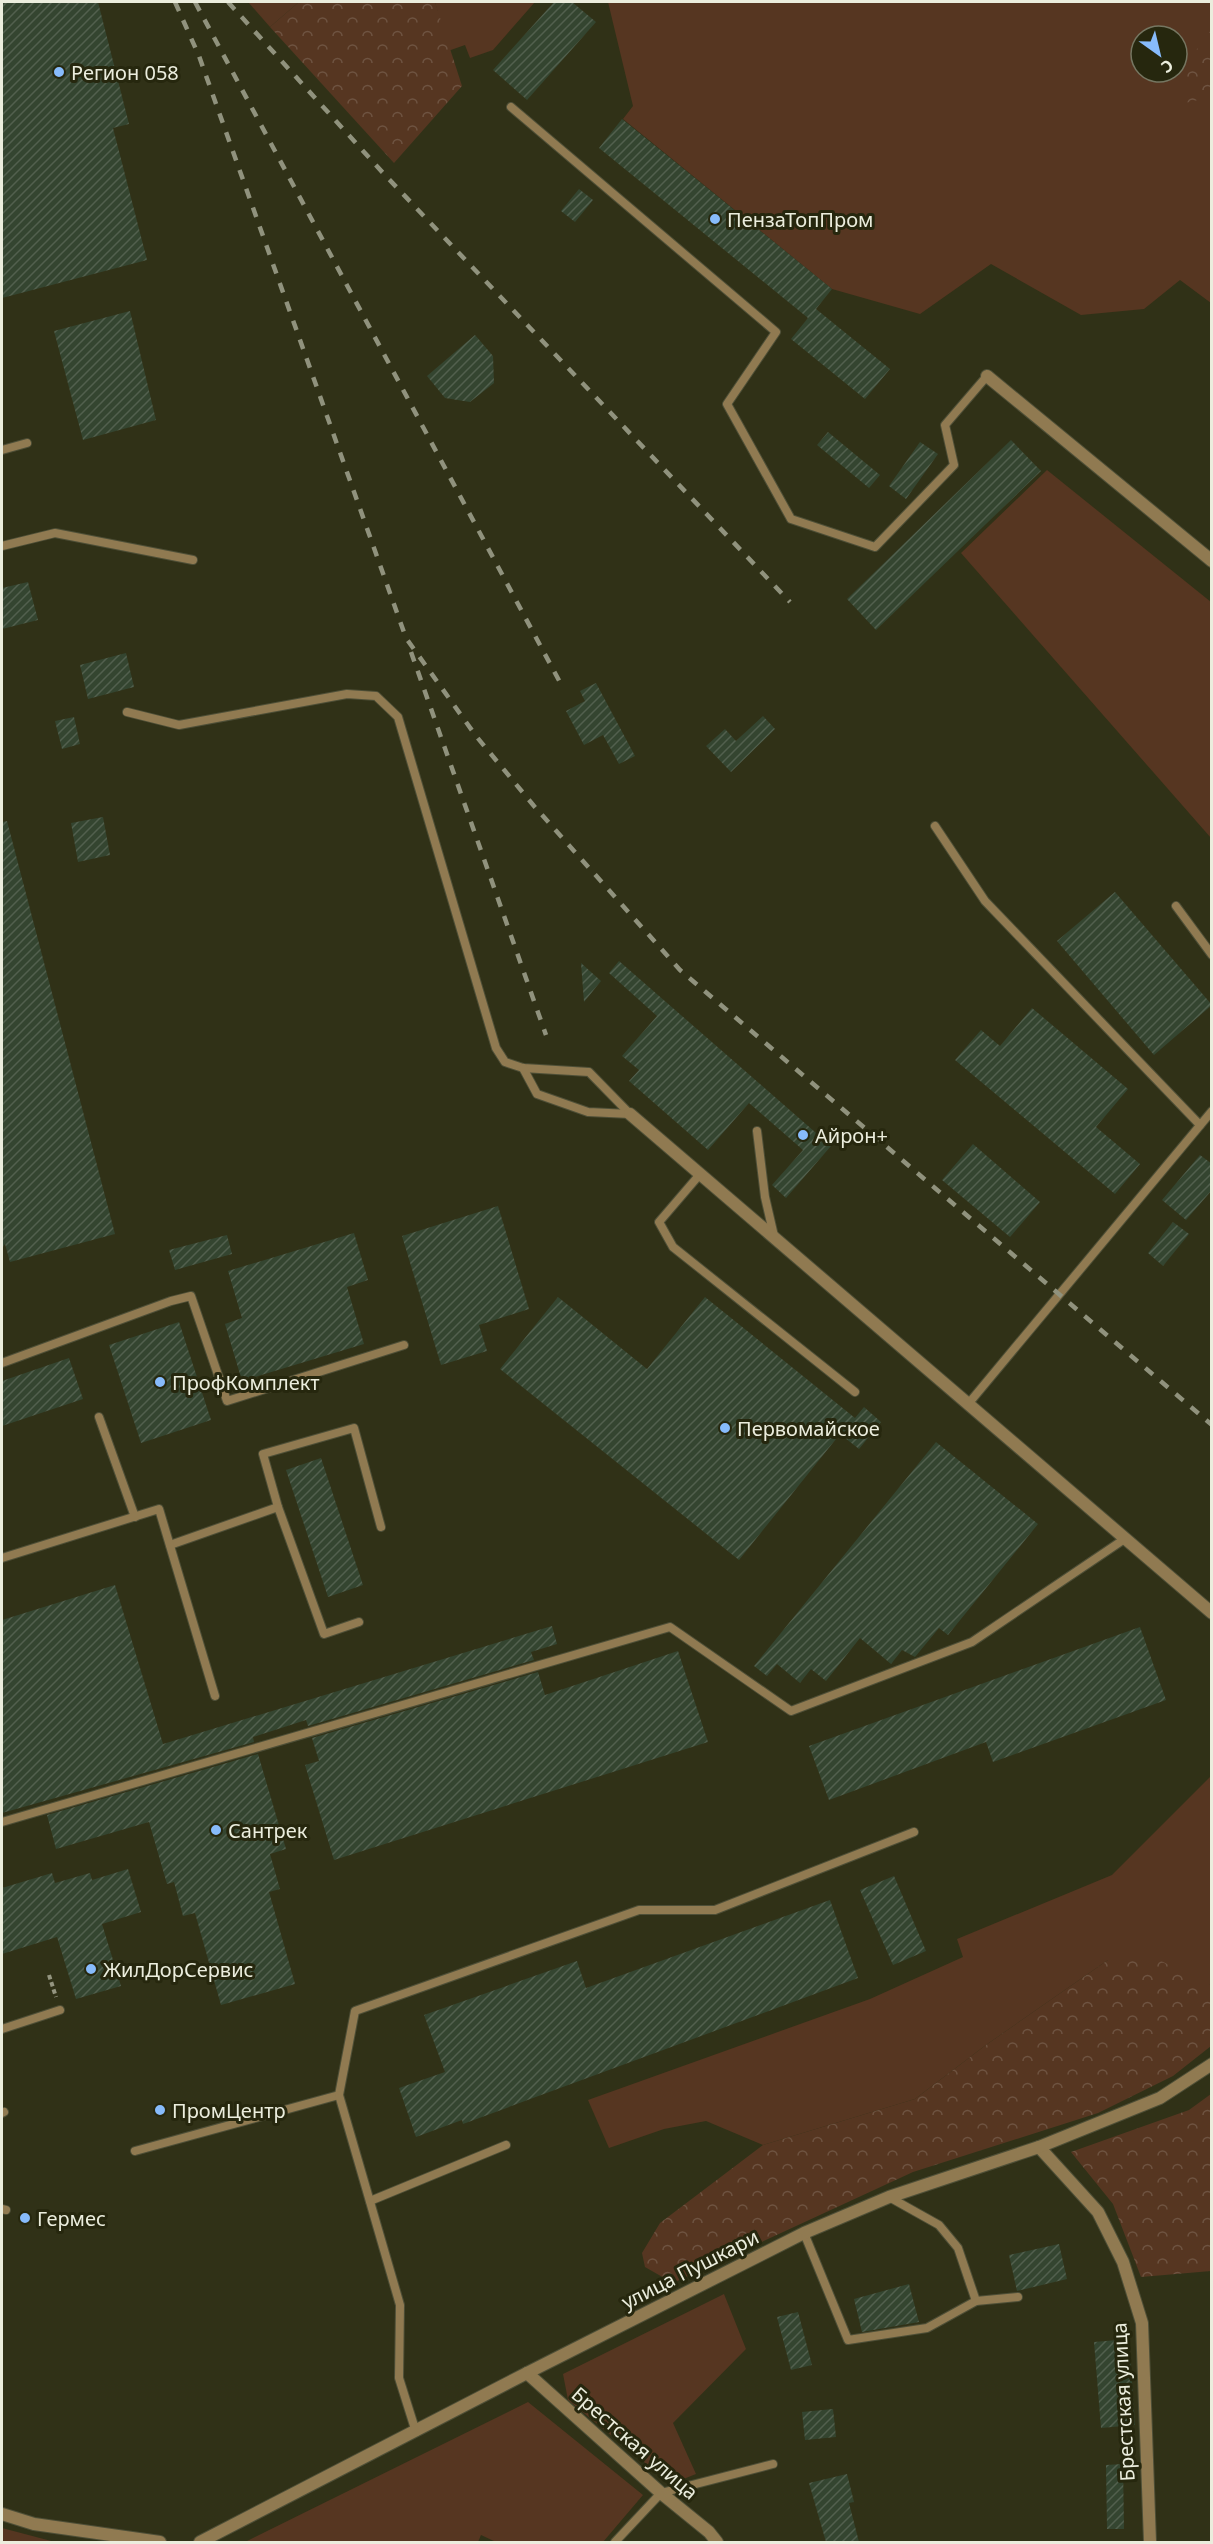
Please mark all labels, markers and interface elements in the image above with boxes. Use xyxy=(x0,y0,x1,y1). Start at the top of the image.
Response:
north arrow xyxy=(1129,24,1189,84)
text: С xyxy=(1157,54,1178,78)
place label: Регион 058 xyxy=(71,59,179,86)
marker: Регион 058 xyxy=(52,65,66,79)
place label: ПензаТопПром xyxy=(727,206,873,233)
marker: ПензаТопПром xyxy=(708,212,722,226)
place label: Айрон+ xyxy=(815,1122,888,1149)
marker: Айрон+ xyxy=(796,1128,810,1142)
place label: ПрофКомплект xyxy=(172,1369,320,1396)
marker: ПрофКомплект xyxy=(153,1375,167,1389)
place label: Первомайское xyxy=(737,1415,880,1442)
marker: Первомайское xyxy=(718,1421,732,1435)
place label: Сантрек xyxy=(228,1817,308,1844)
marker: Сантрек xyxy=(209,1823,223,1837)
place label: ЖилДорСервис xyxy=(103,1956,254,1983)
marker: ЖилДорСервис xyxy=(84,1962,98,1976)
place label: ПромЦентр xyxy=(172,2097,286,2124)
marker: ПромЦентр xyxy=(153,2103,167,2117)
place label: Гермес xyxy=(37,2205,106,2232)
marker: Гермес xyxy=(18,2211,32,2225)
street label: улица Пушкари xyxy=(617,2223,763,2315)
street label: Брестская улица xyxy=(1105,2322,1141,2482)
street label: Брестская улица xyxy=(566,2381,704,2505)

